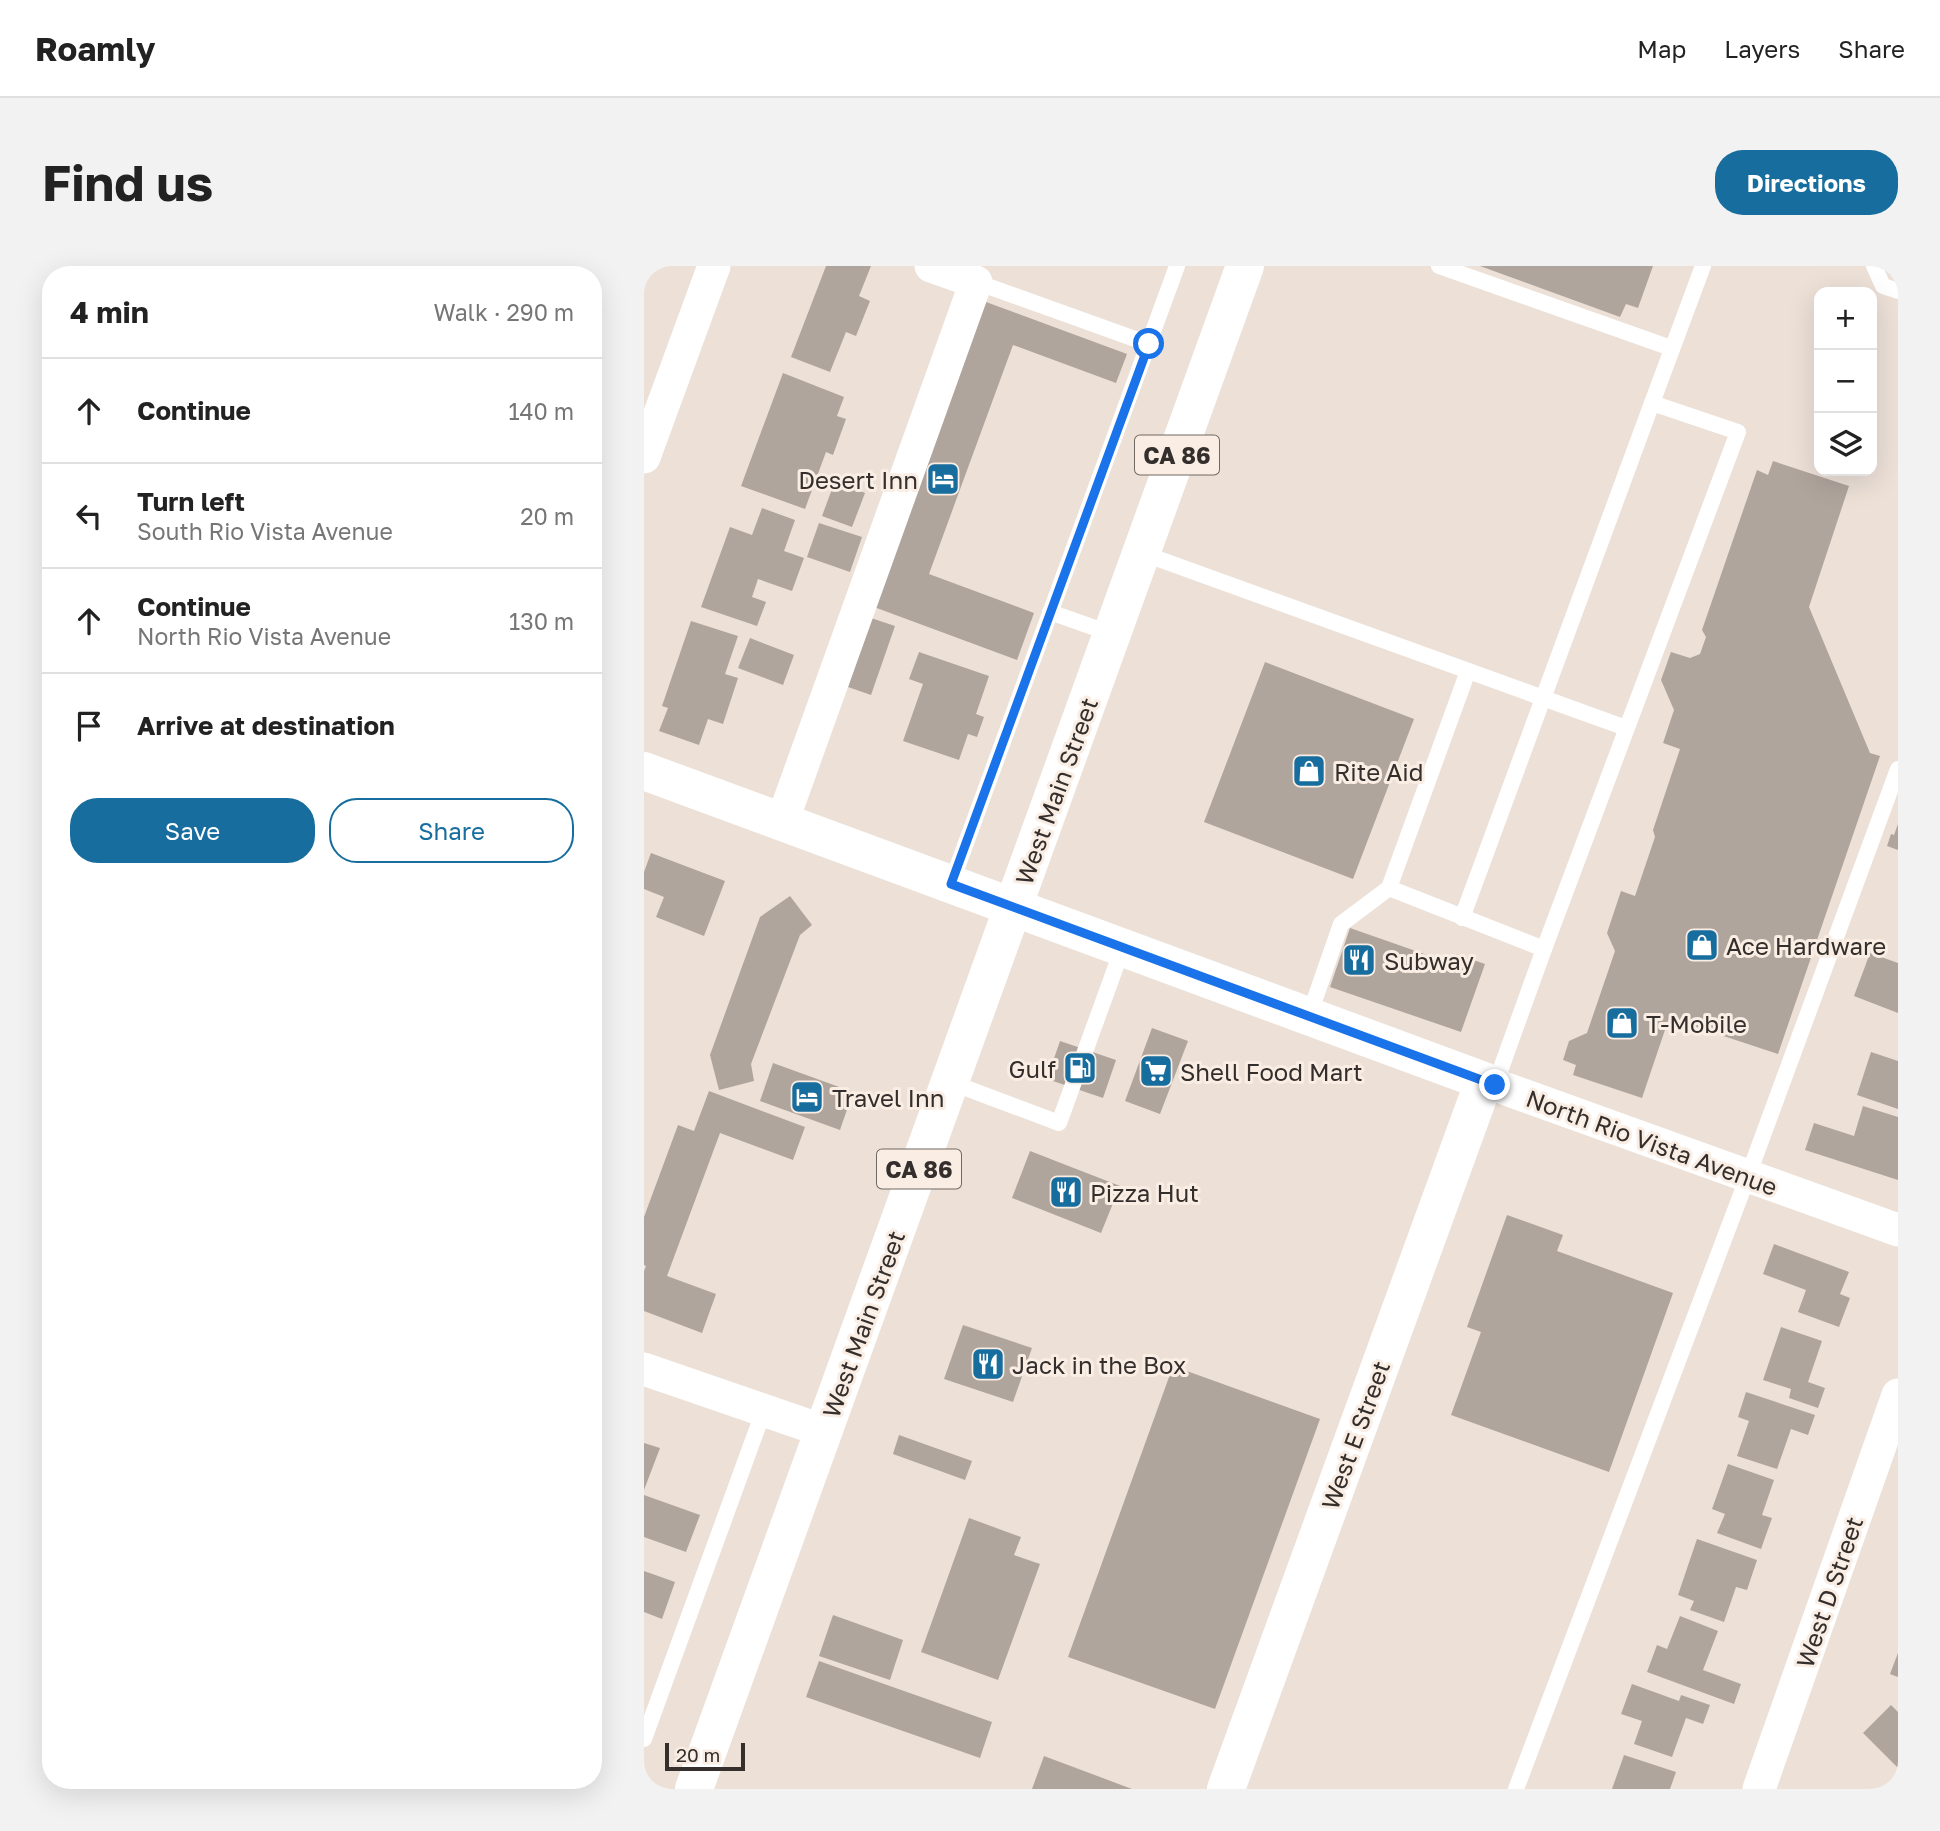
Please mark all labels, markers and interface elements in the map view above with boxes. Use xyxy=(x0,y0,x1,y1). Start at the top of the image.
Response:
text: Roamly xyxy=(35,29,155,68)
text: Map xyxy=(1637,34,1686,63)
text: Layers xyxy=(1724,34,1800,63)
text: Share xyxy=(1838,34,1905,63)
button: Directions xyxy=(1715,150,1898,215)
text: Find us xyxy=(42,153,213,212)
map controls xyxy=(1814,287,1877,476)
button: + xyxy=(1814,287,1877,350)
text: 4 min xyxy=(70,294,149,330)
text: Walk · 290 m xyxy=(433,298,574,326)
route start xyxy=(1133,328,1164,359)
button: − xyxy=(1814,350,1877,413)
icon: ahead xyxy=(70,392,108,430)
text: Continue xyxy=(137,395,251,426)
text: 140 m xyxy=(508,397,574,425)
button: layers xyxy=(1814,413,1877,476)
road number: CA 86 xyxy=(1135,436,1219,474)
hotel icon: Desert Inn xyxy=(924,460,962,498)
place label: Desert Inn xyxy=(798,465,918,494)
text: Turn left xyxy=(137,486,245,517)
icon: left xyxy=(70,497,108,535)
text: 20 m xyxy=(520,502,574,530)
text: South Rio Vista Avenue xyxy=(137,517,393,545)
text: Continue xyxy=(137,591,251,622)
icon: ahead xyxy=(70,602,108,640)
text: 130 m xyxy=(509,607,574,635)
text: North Rio Vista Avenue xyxy=(137,622,391,650)
street label: West Main Street xyxy=(1009,694,1103,888)
icon: arrive xyxy=(70,707,108,745)
text: Arrive at destination xyxy=(137,710,395,741)
shop icon: Rite Aid xyxy=(1290,752,1328,790)
place label: Rite Aid xyxy=(1334,757,1424,786)
button: Save xyxy=(70,798,315,863)
button: Share xyxy=(329,798,574,863)
shop icon: Ace Hardware xyxy=(1683,926,1721,964)
place label: Ace Hardware xyxy=(1726,931,1886,960)
restaurant icon: Subway xyxy=(1340,941,1378,979)
place label: Subway xyxy=(1384,946,1474,975)
shop icon: T-Mobile xyxy=(1603,1004,1641,1042)
place label: T-Mobile xyxy=(1646,1009,1747,1038)
fuel station icon: Gulf xyxy=(1061,1049,1099,1087)
supermarket icon: Shell Food Mart xyxy=(1137,1052,1175,1090)
place label: Gulf xyxy=(1009,1054,1056,1083)
place label: Shell Food Mart xyxy=(1180,1057,1363,1086)
route end xyxy=(1479,1069,1510,1100)
hotel icon: Travel Inn xyxy=(788,1078,826,1116)
place label: Travel Inn xyxy=(832,1083,945,1112)
street label: North Rio Vista Avenue xyxy=(1522,1083,1782,1201)
road number: CA 86 xyxy=(877,1150,961,1188)
restaurant icon: Pizza Hut xyxy=(1047,1173,1085,1211)
place label: Pizza Hut xyxy=(1090,1178,1199,1207)
street label: West Main Street xyxy=(816,1227,910,1421)
restaurant icon: Jack in the Box xyxy=(969,1345,1007,1383)
place label: Jack in the Box xyxy=(1012,1350,1186,1379)
street label: West E Street xyxy=(1315,1357,1395,1513)
street label: West D Street xyxy=(1790,1513,1868,1671)
scale bar xyxy=(665,1740,746,1772)
text: 20 m xyxy=(676,1743,720,1766)

